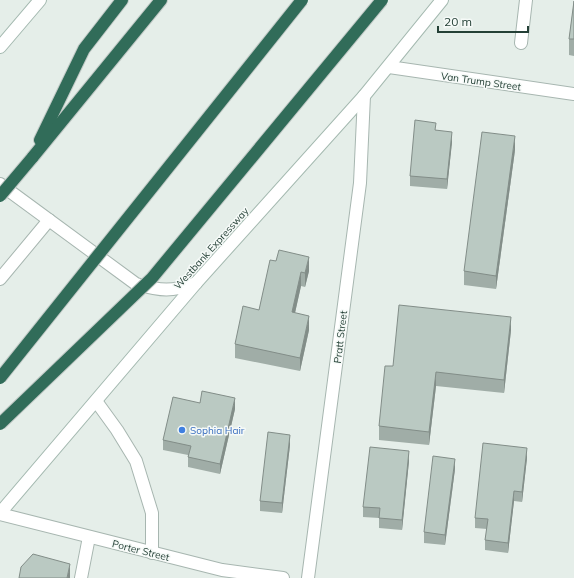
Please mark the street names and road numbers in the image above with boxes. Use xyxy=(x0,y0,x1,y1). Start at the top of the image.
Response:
street label: Van Trump Street xyxy=(440,69,522,94)
street label: Westbank Expressway xyxy=(171,204,252,292)
street label: Pratt Street xyxy=(331,309,350,364)
street label: Porter Street xyxy=(111,537,171,564)

